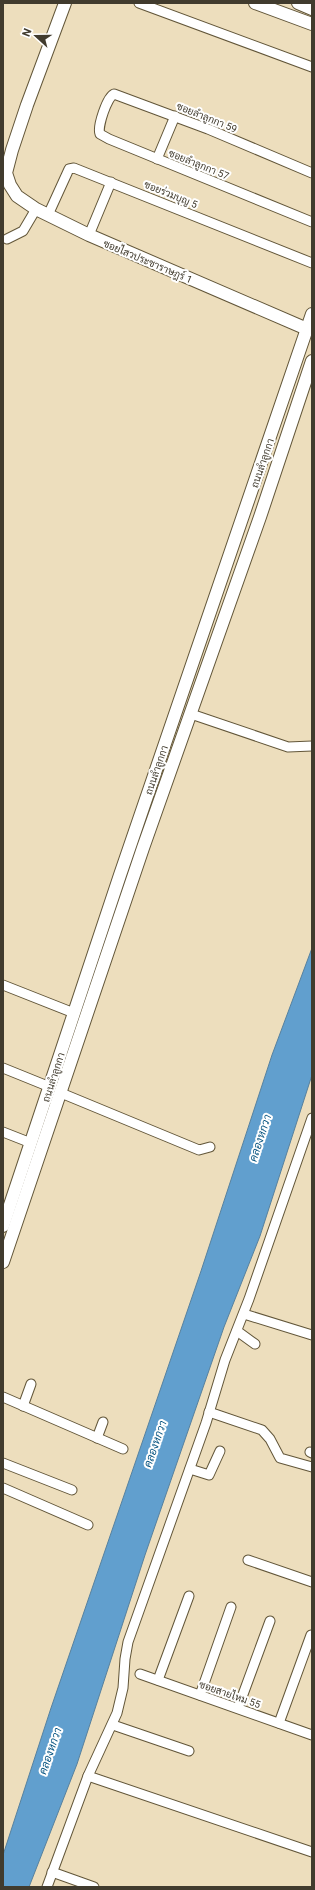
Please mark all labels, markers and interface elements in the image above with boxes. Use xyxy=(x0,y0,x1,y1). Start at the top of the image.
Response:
north arrow xyxy=(16,16,56,56)
text: N xyxy=(20,26,35,39)
street label: ซอยลำลูกกา 59 xyxy=(174,99,239,136)
street label: ซอยลำลูกกา 57 xyxy=(166,146,231,184)
street label: ซอยร่วมบุญ 5 xyxy=(142,178,200,212)
street label: ซอยไสวประชาราษฎร์ 1 xyxy=(101,236,195,287)
street label: ถนนลำลูกกา xyxy=(248,437,278,490)
street label: ถนนลำลูกกา xyxy=(142,744,172,797)
street label: ถนนลำลูกกา xyxy=(39,1051,69,1104)
water label: คลองหกวา xyxy=(247,1113,274,1163)
water label: คลองหกวา xyxy=(141,1419,170,1469)
street label: ซอยสายไหม 55 xyxy=(198,1678,263,1710)
water label: คลองหกวา xyxy=(36,1726,65,1776)

